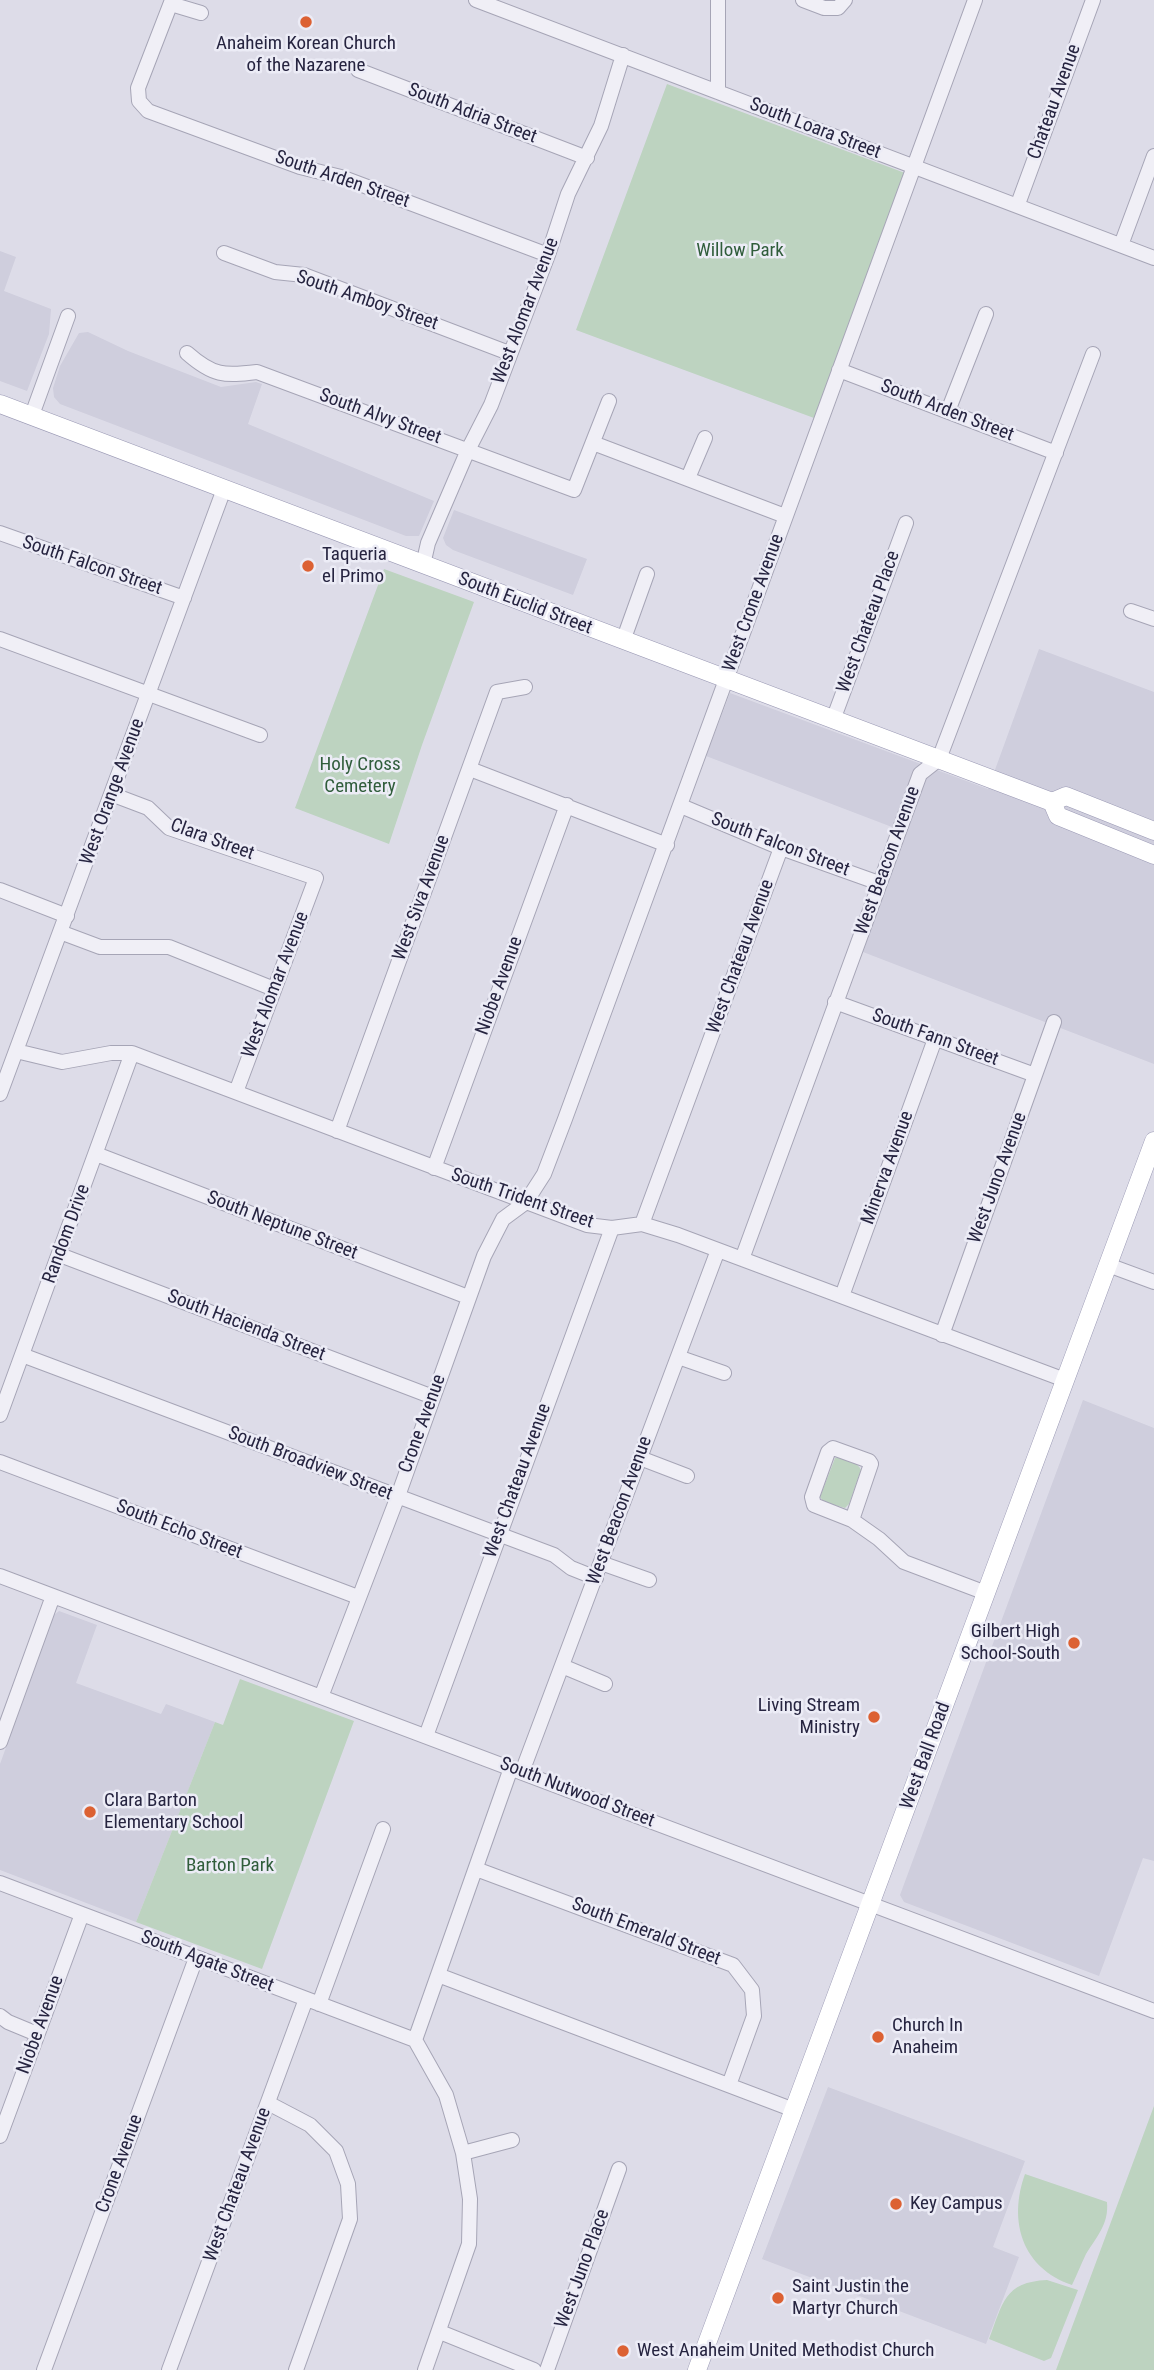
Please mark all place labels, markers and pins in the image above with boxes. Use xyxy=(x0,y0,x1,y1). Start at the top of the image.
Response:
marker: Anaheim Korean Church of the Nazarene xyxy=(298,14,314,30)
place label: Anaheim Korean Church of the Nazarene xyxy=(216,33,396,77)
place label: Taqueria el Primo xyxy=(322,544,387,588)
marker: Taqueria el Primo xyxy=(300,558,316,574)
place label: Gilbert High School-South xyxy=(961,1621,1060,1665)
marker: Gilbert High School-South xyxy=(1066,1635,1082,1651)
place label: Living Stream Ministry xyxy=(758,1695,860,1739)
marker: Living Stream Ministry xyxy=(866,1709,882,1725)
place label: Clara Barton Elementary School xyxy=(104,1790,243,1834)
marker: Clara Barton Elementary School xyxy=(82,1804,98,1820)
place label: Church In Anaheim xyxy=(892,2015,963,2059)
marker: Church In Anaheim xyxy=(870,2029,886,2045)
place label: Key Campus xyxy=(910,2193,1003,2215)
marker: Key Campus xyxy=(888,2196,904,2212)
place label: Saint Justin the Martyr Church xyxy=(792,2276,909,2320)
marker: Saint Justin the Martyr Church xyxy=(770,2290,786,2306)
place label: West Anaheim United Methodist Church xyxy=(637,2340,934,2362)
marker: West Anaheim United Methodist Church xyxy=(615,2343,631,2359)

